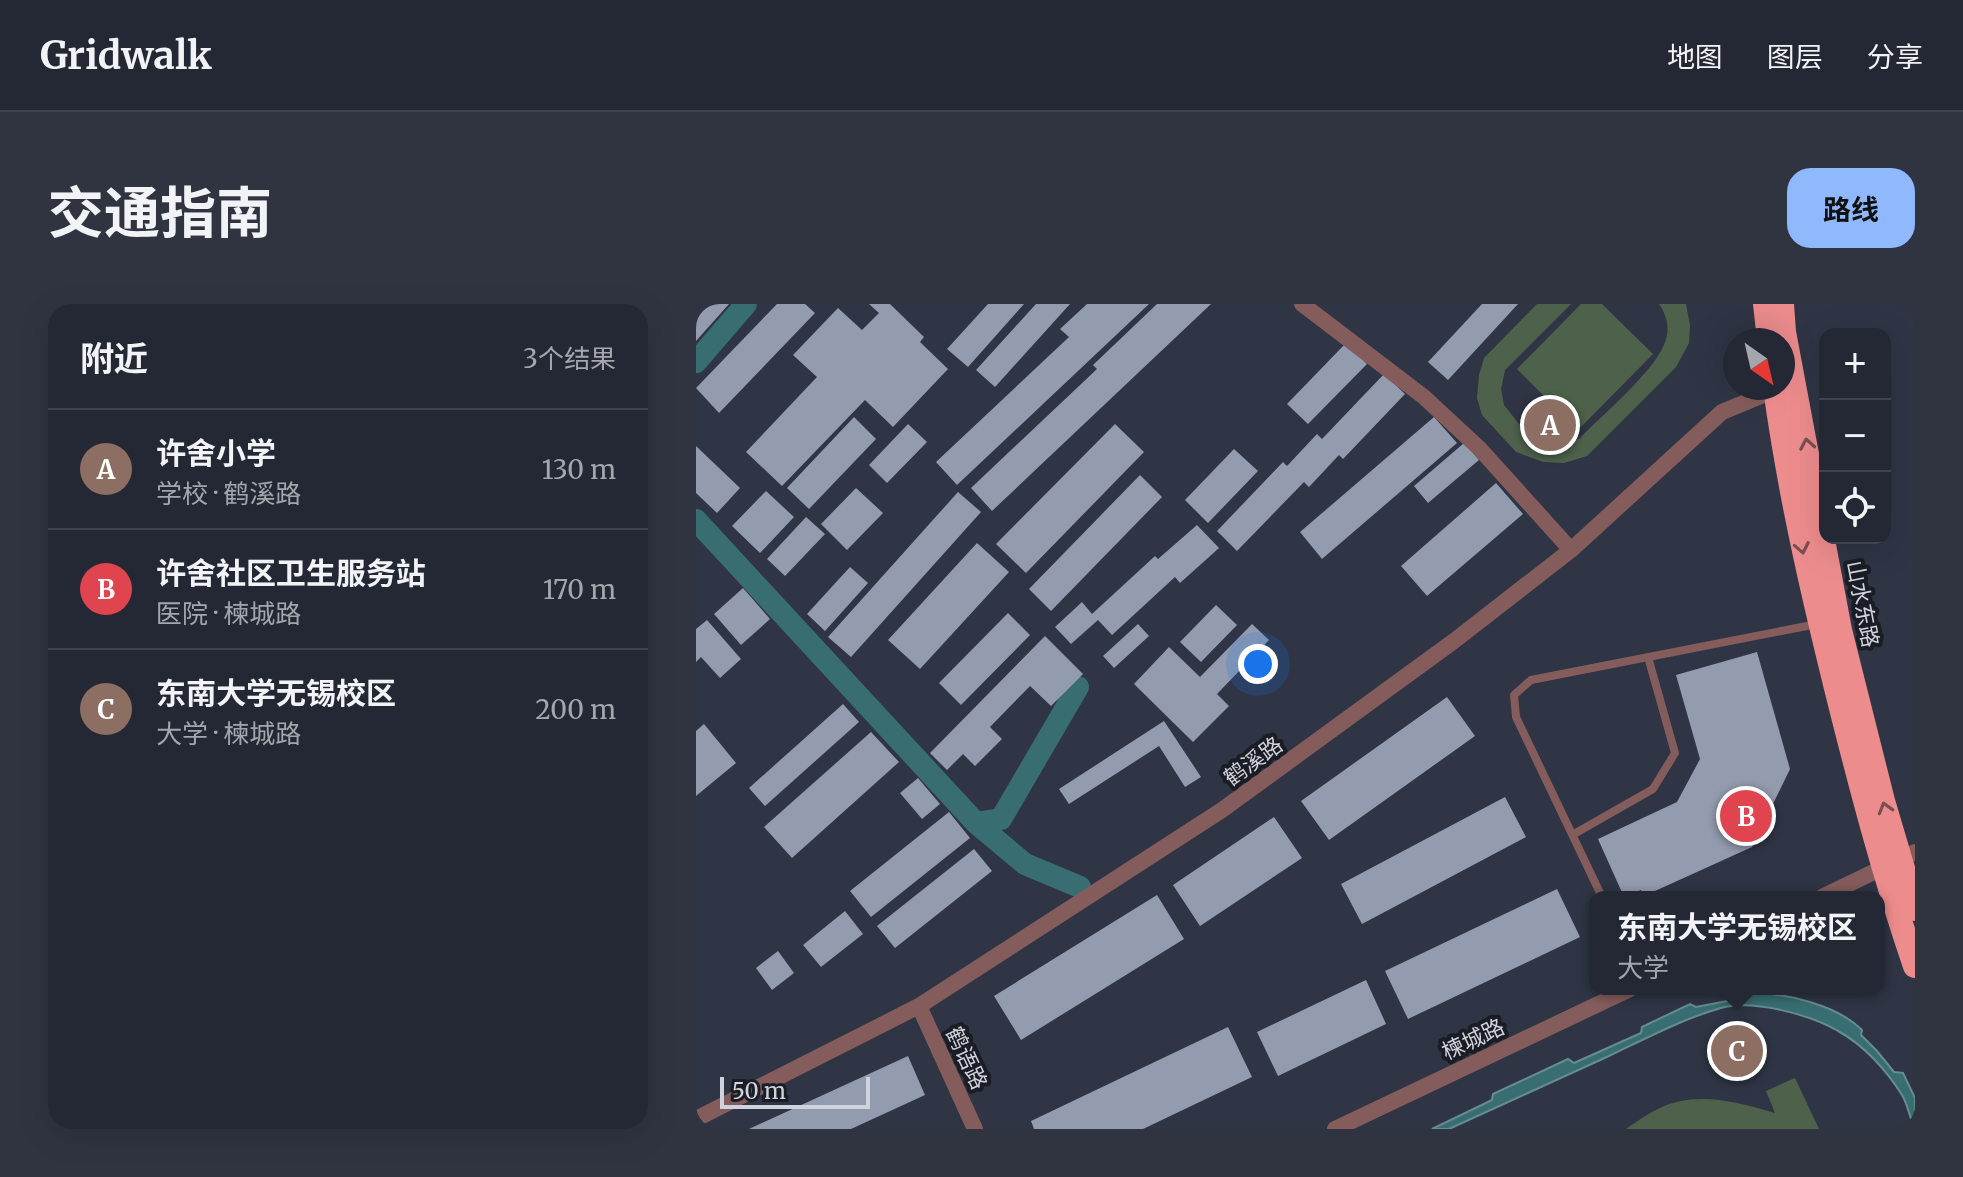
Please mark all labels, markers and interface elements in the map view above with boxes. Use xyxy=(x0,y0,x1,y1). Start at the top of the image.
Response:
text: Gridwalk xyxy=(40,32,212,79)
text: 地图 xyxy=(1667,39,1723,75)
text: 图层 xyxy=(1767,39,1823,75)
text: 分享 xyxy=(1867,39,1923,75)
button: 路线 xyxy=(1787,168,1915,248)
text: 交通指南 xyxy=(48,178,272,248)
north arrow xyxy=(1723,328,1795,400)
map controls xyxy=(1819,328,1891,544)
button: + xyxy=(1819,328,1891,400)
text: 附近 xyxy=(80,338,148,380)
text: 3个结果 xyxy=(523,342,616,375)
pin: A xyxy=(1524,395,1576,455)
button: − xyxy=(1819,400,1891,472)
text: 许舍小学 xyxy=(156,434,276,472)
one-way arrow xyxy=(1799,437,1816,451)
text: A xyxy=(97,453,115,486)
text: 130 m xyxy=(542,453,616,486)
button: locate xyxy=(1819,472,1891,544)
text: 学校 · 鹤溪路 xyxy=(156,477,301,510)
one-way arrow xyxy=(1793,541,1810,554)
text: 许舍社区卫生服务站 xyxy=(156,554,426,592)
street label: 山水东路 xyxy=(1841,558,1885,650)
text: B xyxy=(97,573,115,606)
text: 170 m xyxy=(543,573,616,606)
text: 医院 · 楝城路 xyxy=(156,597,301,630)
your location xyxy=(1238,644,1278,684)
text: 东南大学无锡校区 xyxy=(156,674,396,712)
text: C xyxy=(97,693,115,726)
text: 200 m xyxy=(535,693,616,726)
text: 大学 · 楝城路 xyxy=(156,717,301,750)
street label: 鹤溪路 xyxy=(1218,730,1288,792)
pin: B xyxy=(1720,786,1772,846)
one-way arrow xyxy=(1878,801,1895,815)
popup xyxy=(1589,891,1885,995)
text: 东南大学无锡校区 xyxy=(1617,908,1857,946)
text: 大学 xyxy=(1617,951,1669,984)
street label: 楝城路 xyxy=(1437,1012,1509,1066)
pin: C xyxy=(1711,1021,1763,1081)
street label: 鹤语路 xyxy=(940,1022,994,1094)
scale bar xyxy=(720,1073,870,1109)
text: 50 m xyxy=(732,1077,786,1105)

